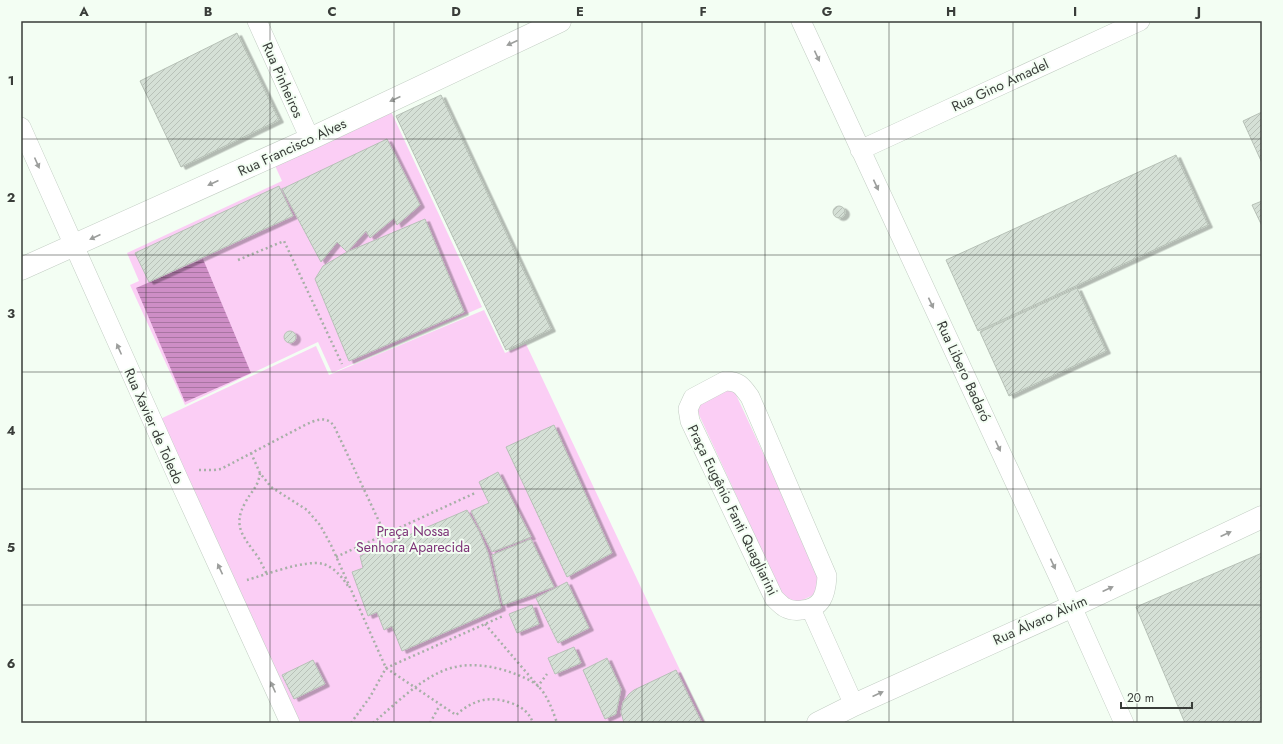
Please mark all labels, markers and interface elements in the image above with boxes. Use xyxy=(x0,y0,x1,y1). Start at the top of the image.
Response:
text: A xyxy=(78,2,89,21)
text: B xyxy=(204,2,213,21)
text: C xyxy=(327,2,337,21)
text: D xyxy=(451,2,461,21)
text: E xyxy=(576,2,584,21)
text: F xyxy=(699,2,707,21)
text: G xyxy=(822,2,833,21)
text: H xyxy=(946,2,956,21)
text: I xyxy=(1073,2,1077,21)
text: J xyxy=(1194,2,1201,21)
street label: Rua Pinheiros xyxy=(257,39,309,121)
one-way arrow xyxy=(507,40,518,46)
one-way arrow xyxy=(814,51,820,62)
street label: Rua Gino Amadel xyxy=(948,54,1052,116)
text: 1 xyxy=(8,71,14,90)
one-way arrow xyxy=(389,96,400,102)
street label: Rua Francisco Alves xyxy=(235,113,350,181)
one-way arrow xyxy=(34,158,40,170)
one-way arrow xyxy=(873,179,879,191)
one-way arrow xyxy=(208,180,219,186)
text: 2 xyxy=(7,188,15,207)
one-way arrow xyxy=(89,234,101,240)
one-way arrow xyxy=(929,297,935,309)
text: 3 xyxy=(7,304,15,323)
street label: Rua Libero Badaró xyxy=(932,317,996,425)
one-way arrow xyxy=(116,342,122,354)
street label: Rua Xavier de Toledo xyxy=(119,365,189,487)
text: 4 xyxy=(6,421,16,440)
street label: Praça Eugênio Fanti Quagliarini xyxy=(683,421,783,599)
one-way arrow xyxy=(995,440,1001,452)
park label: Praça Nossa Senhora Aparecida xyxy=(356,521,470,557)
one-way arrow xyxy=(1220,531,1231,537)
text: 5 xyxy=(7,538,15,557)
one-way arrow xyxy=(1050,558,1056,569)
one-way arrow xyxy=(217,564,223,575)
one-way arrow xyxy=(1102,586,1114,593)
street label: Rua Álvaro Alvim xyxy=(990,590,1090,650)
text: 6 xyxy=(7,654,16,673)
one-way arrow xyxy=(270,681,276,693)
scale bar xyxy=(1121,684,1192,710)
text: 20 m xyxy=(1127,689,1154,707)
one-way arrow xyxy=(873,691,884,697)

